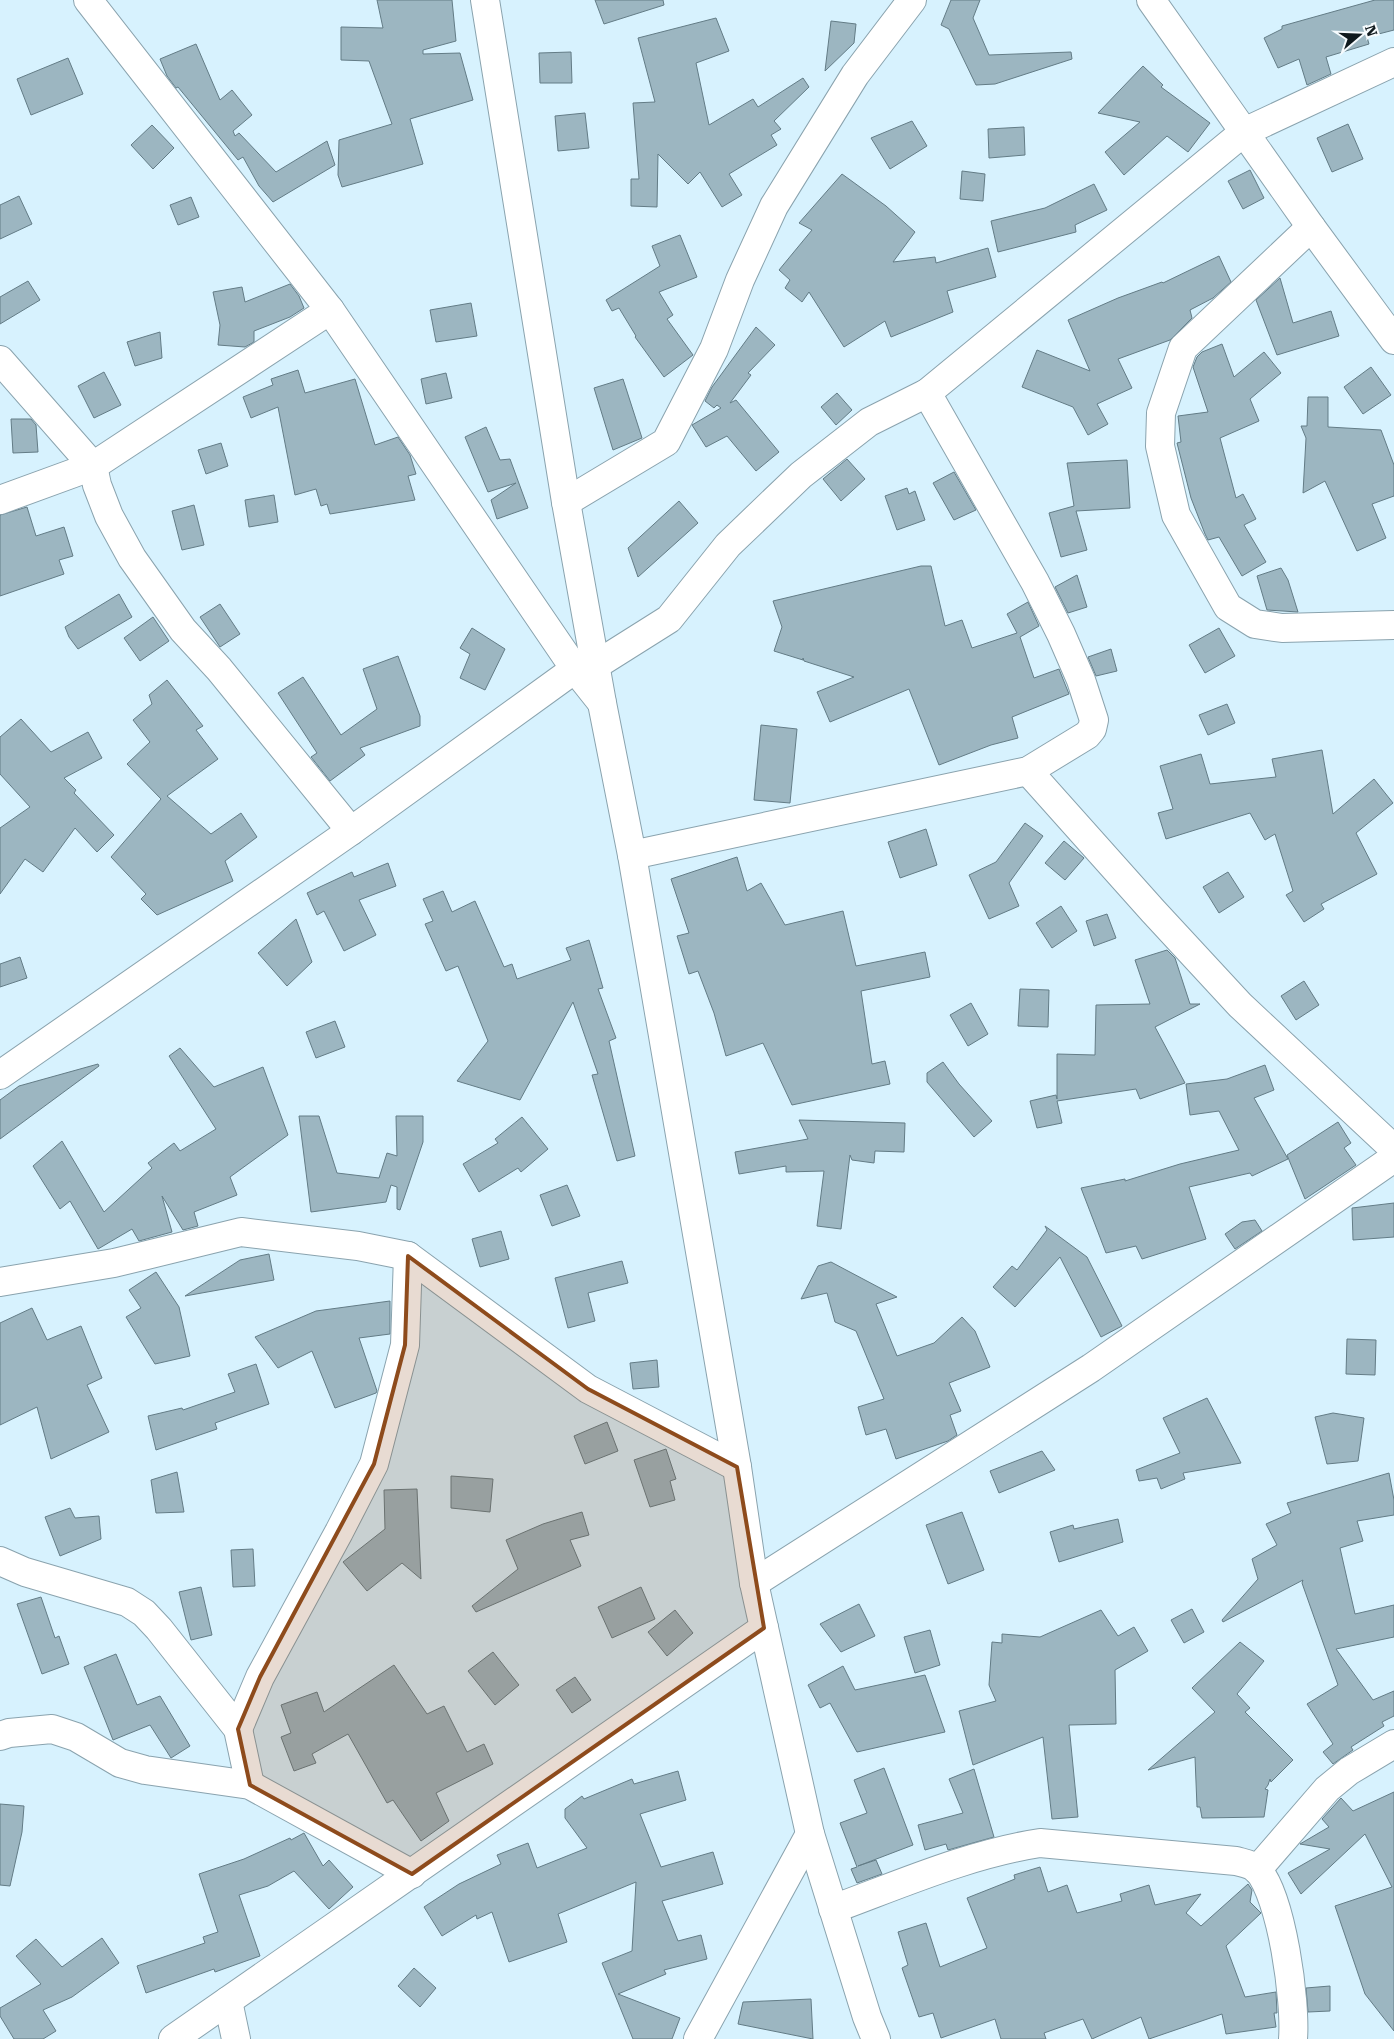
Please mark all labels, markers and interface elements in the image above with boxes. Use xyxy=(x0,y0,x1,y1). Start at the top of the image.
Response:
north arrow xyxy=(1334,10,1384,60)
text: N xyxy=(1362,23,1381,39)

